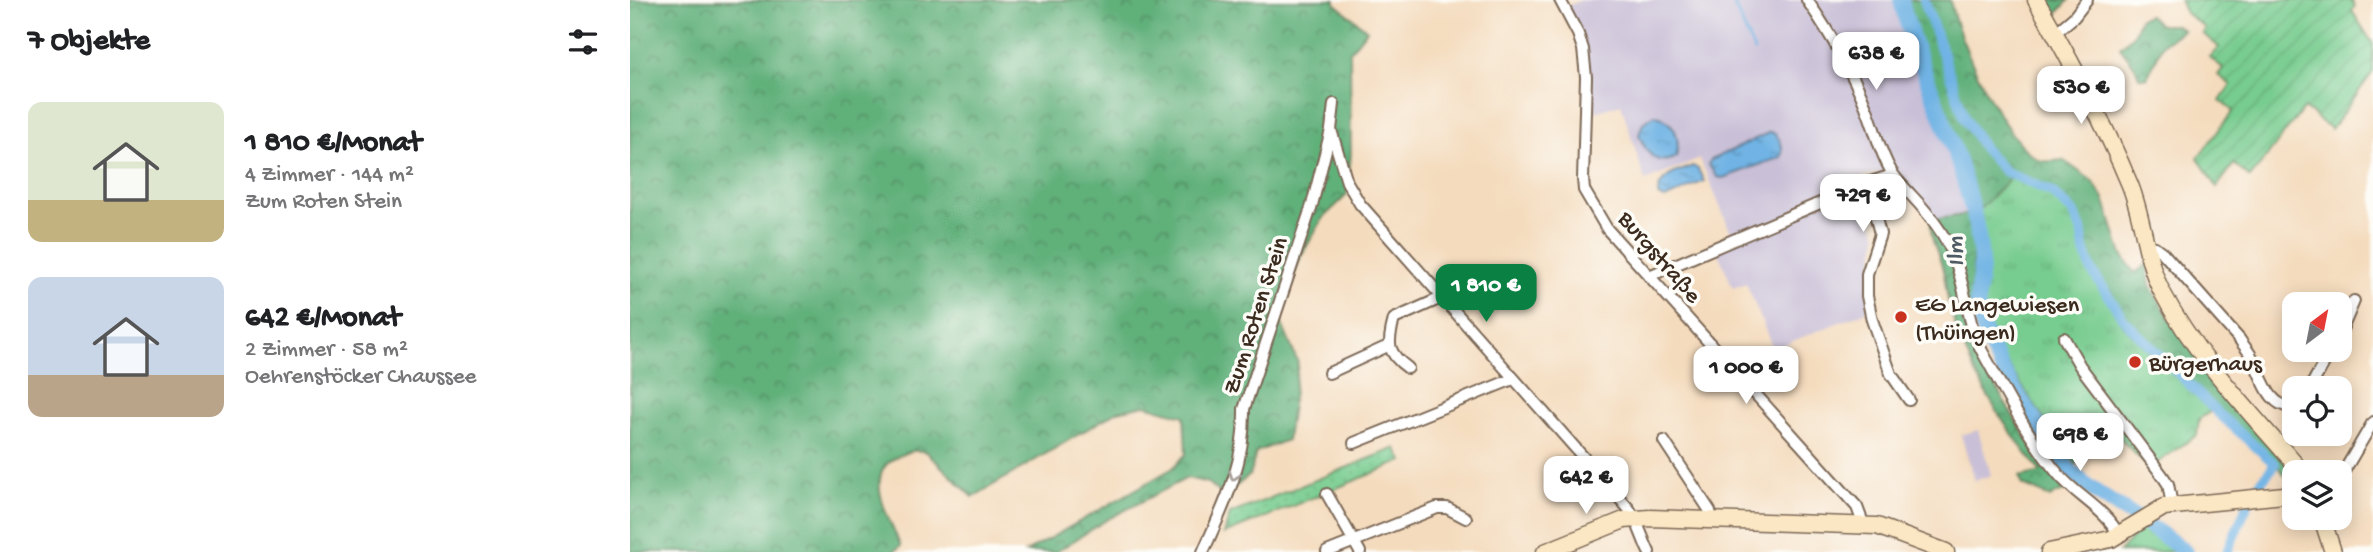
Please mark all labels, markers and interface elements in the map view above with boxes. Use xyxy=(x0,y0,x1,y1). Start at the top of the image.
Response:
icon: filters xyxy=(564,23,602,61)
text: 7 Objekte xyxy=(28,25,150,60)
pin: 638 € xyxy=(1827,32,1925,92)
text: 638 € xyxy=(1848,41,1904,68)
pin: 530 € xyxy=(2032,66,2130,126)
text: 530 € xyxy=(2053,75,2109,102)
text: 1 810 €/Monat xyxy=(245,127,422,162)
icon: home xyxy=(84,130,168,214)
text: 4 Zimmer · 144 m² xyxy=(245,162,414,189)
pin: 729 € xyxy=(1814,174,1912,234)
text: 729 € xyxy=(1836,183,1890,210)
text: Zum Roten Stein xyxy=(245,189,402,216)
street label: Burgstraße xyxy=(1610,205,1707,311)
street label: Zum Roten Stein xyxy=(1218,233,1297,398)
water label: Ilm xyxy=(1941,235,1974,268)
pin: 1 810 € xyxy=(1421,264,1551,324)
text: 1 810 € xyxy=(1452,273,1520,300)
place label: EG Langewiesen (Thüingen) xyxy=(1915,292,2080,349)
north arrow xyxy=(2282,292,2352,362)
map controls xyxy=(2282,292,2352,530)
text: 642 €/Monat xyxy=(245,302,401,337)
icon: home xyxy=(84,305,168,389)
marker: EG Langewiesen (Thüingen) xyxy=(1893,309,1909,325)
text: 2 Zimmer · 58 m² xyxy=(245,337,408,364)
pin: 1 000 € xyxy=(1681,346,1811,406)
place label: Bürgerhaus xyxy=(2148,351,2263,380)
marker: Bürgerhaus xyxy=(2127,354,2143,370)
text: 1 000 € xyxy=(1709,355,1783,382)
text: Oehrenstöcker Chaussee xyxy=(245,364,476,391)
button: locate xyxy=(2282,376,2352,446)
pin: 698 € xyxy=(2031,414,2129,473)
text: 698 € xyxy=(2053,422,2107,449)
pin: 642 € xyxy=(1537,456,1635,516)
button: layers xyxy=(2282,460,2352,530)
text: 642 € xyxy=(1560,465,1612,492)
one-way arrow xyxy=(1228,470,1242,482)

